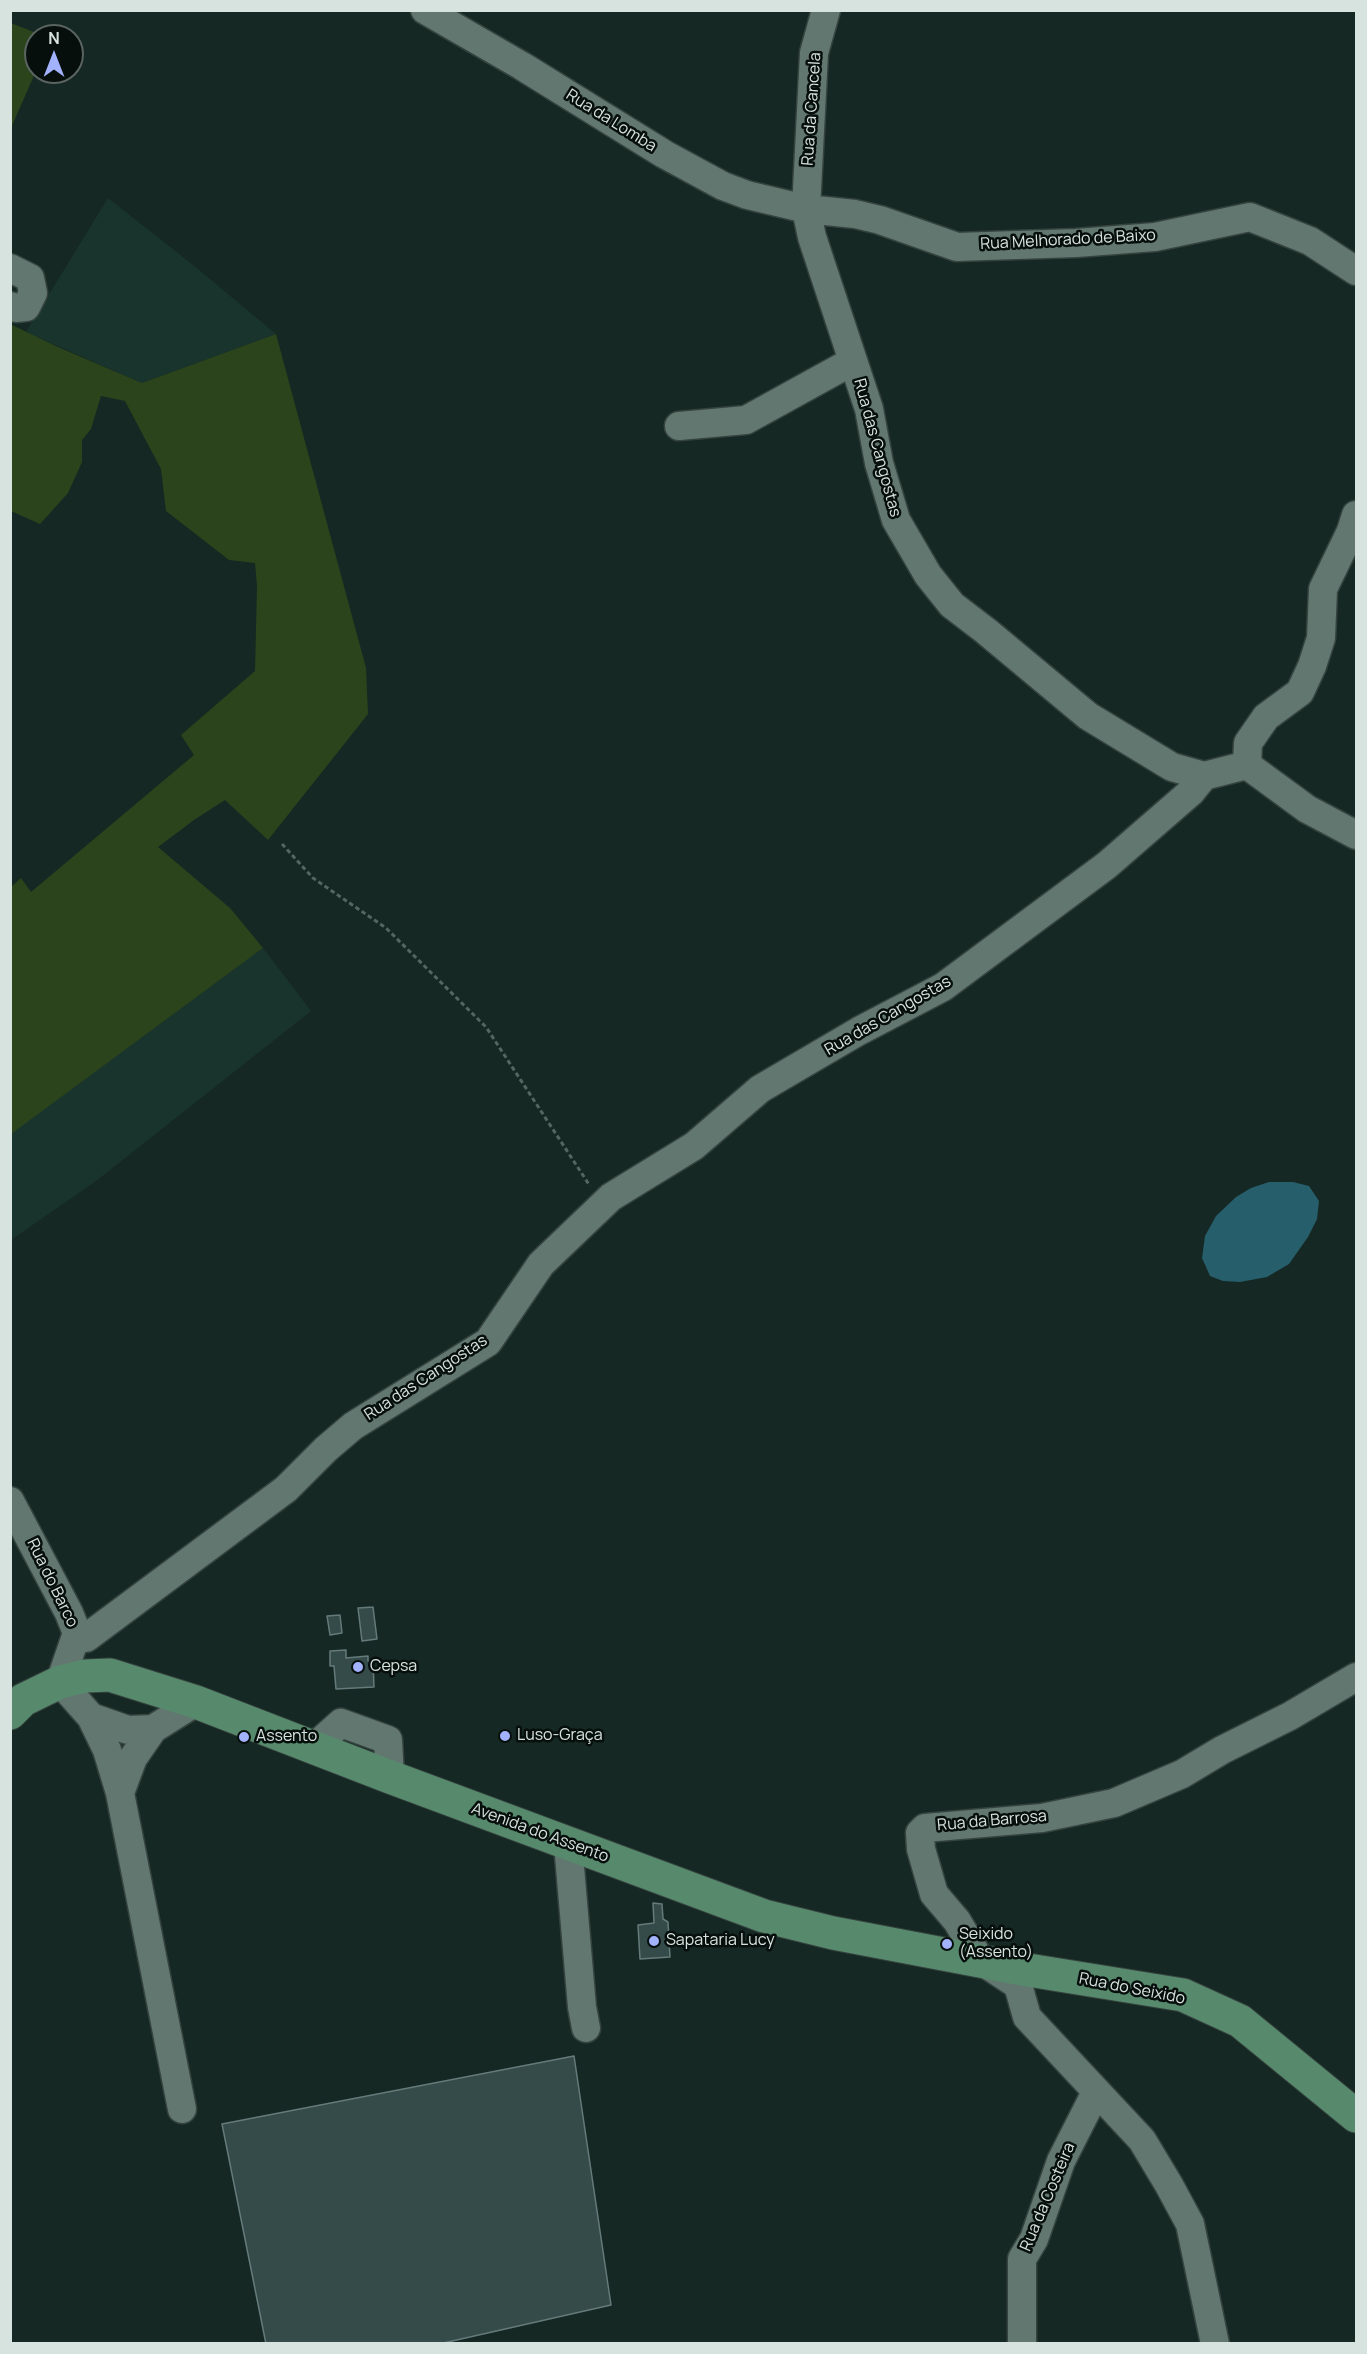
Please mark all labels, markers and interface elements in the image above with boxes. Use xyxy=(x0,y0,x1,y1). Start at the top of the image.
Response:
north arrow xyxy=(24,24,84,84)
text: N xyxy=(48,27,60,49)
street label: Rua da Cancela xyxy=(798,52,826,166)
street label: Rua da Lomba xyxy=(562,86,660,156)
street label: Rua Melhorado de Baixo xyxy=(980,226,1156,254)
street label: Rua das Cangostas xyxy=(849,377,905,519)
street label: Rua das Cangostas xyxy=(822,972,954,1060)
street label: Rua das Cangostas xyxy=(361,1331,491,1425)
street label: Rua do Barco xyxy=(22,1536,82,1630)
place label: Cepsa xyxy=(370,1657,417,1677)
marker: Cepsa xyxy=(351,1660,365,1674)
place label: Luso-Graça xyxy=(517,1726,603,1746)
place label: Assento xyxy=(256,1727,317,1747)
marker: Luso-Graça xyxy=(498,1729,512,1743)
marker: Assento xyxy=(237,1730,251,1744)
street label: Avenida do Assento xyxy=(469,1799,611,1867)
street label: Rua da Barrosa xyxy=(936,1807,1048,1835)
place label: Seixido (Assento) xyxy=(959,1925,1033,1963)
place label: Sapataria Lucy xyxy=(666,1931,775,1951)
marker: Sapataria Lucy xyxy=(647,1934,661,1948)
marker: Seixido (Assento) xyxy=(940,1937,954,1951)
street label: Rua do Seixido xyxy=(1077,1969,1187,2009)
street label: Rua da Costeira xyxy=(1017,2140,1079,2254)

